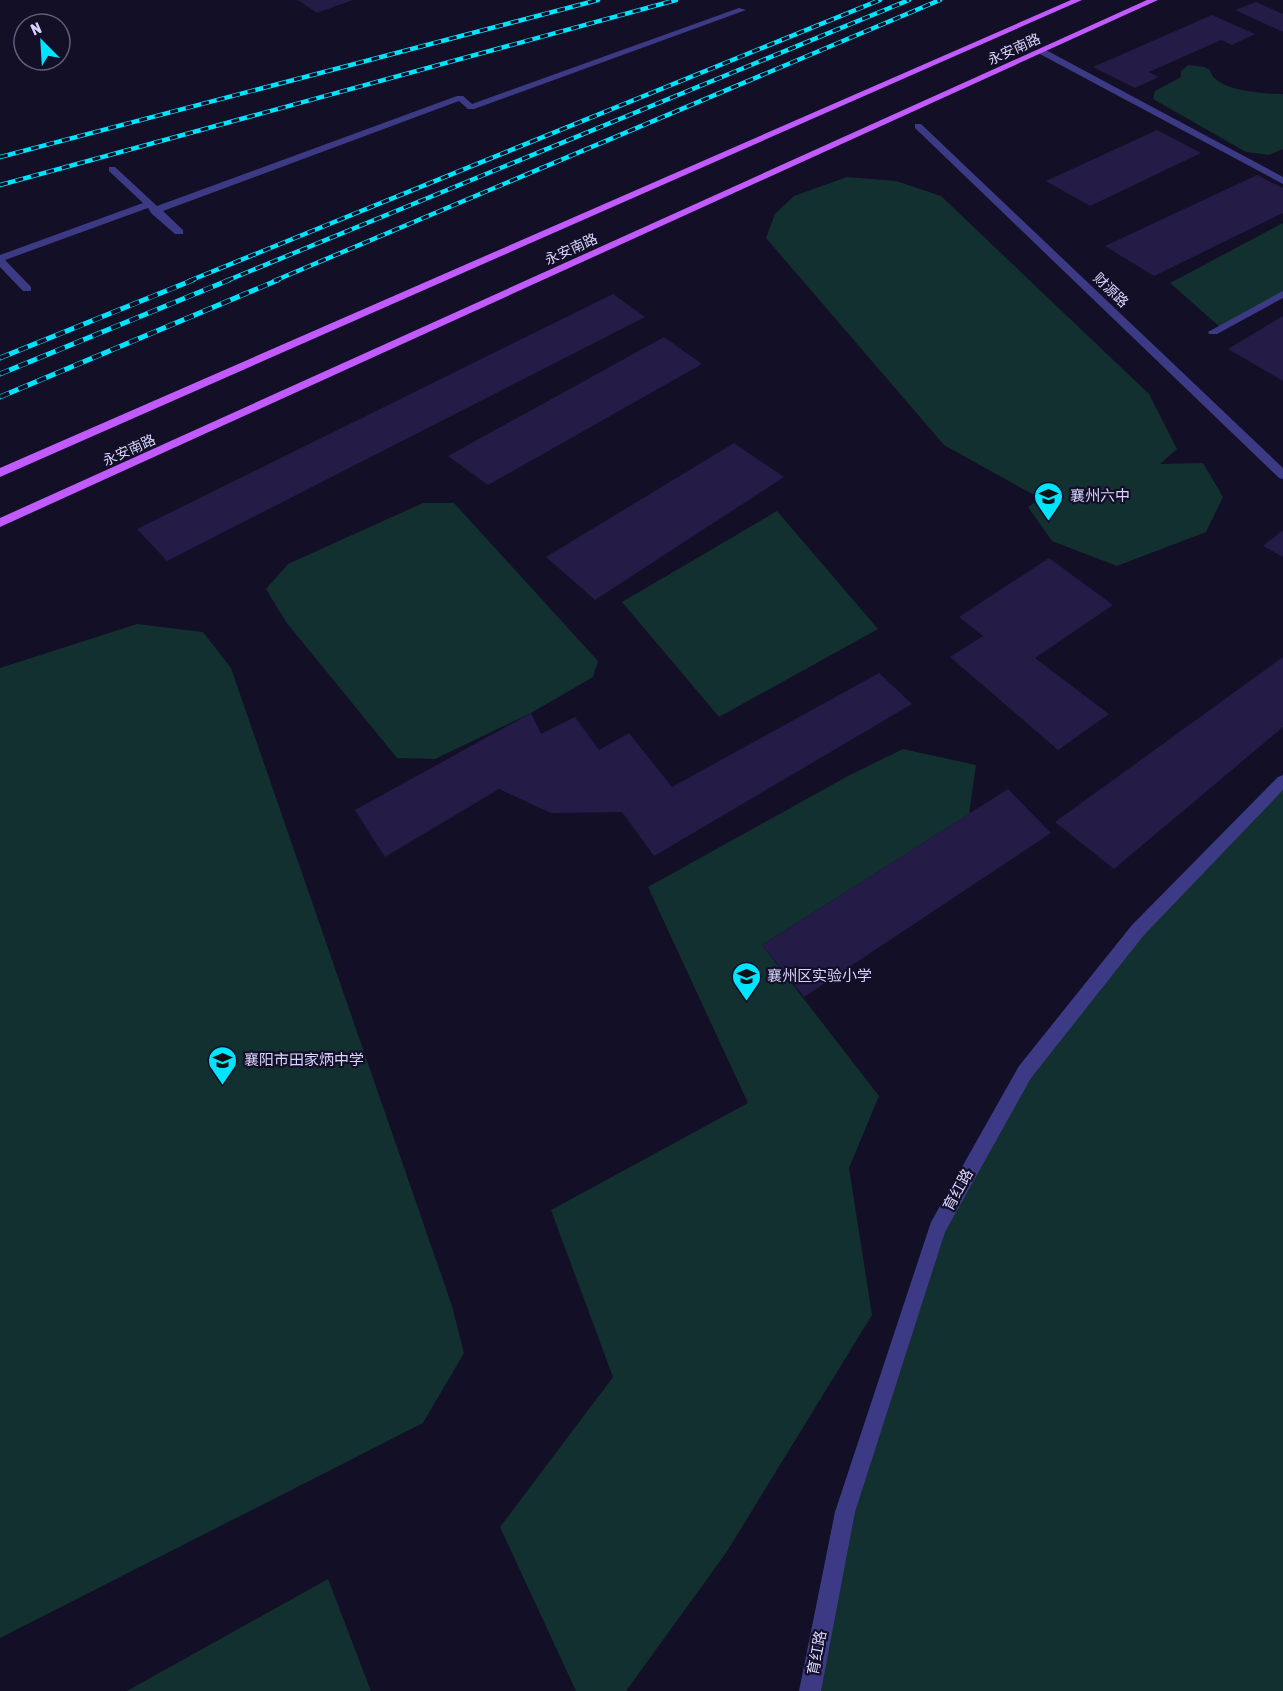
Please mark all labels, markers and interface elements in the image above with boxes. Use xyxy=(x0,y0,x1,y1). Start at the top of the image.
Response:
north arrow xyxy=(12,12,72,72)
text: N xyxy=(28,18,44,38)
street label: 永安南路 xyxy=(985,30,1043,68)
street label: 永安南路 xyxy=(542,230,600,268)
street label: 财源路 xyxy=(1090,270,1132,310)
street label: 永安南路 xyxy=(100,431,158,469)
school or university icon: 襄州六中 xyxy=(1033,480,1065,522)
place label: 襄州六中 xyxy=(1070,487,1130,504)
school or university icon: 襄州区实验小学 xyxy=(730,960,762,1002)
place label: 襄州区实验小学 xyxy=(767,967,872,984)
school or university icon: 襄阳市田家炳中学 xyxy=(207,1044,239,1086)
place label: 襄阳市田家炳中学 xyxy=(244,1051,364,1068)
street label: 育红路 xyxy=(939,1166,976,1214)
street label: 育红路 xyxy=(804,1629,829,1677)

